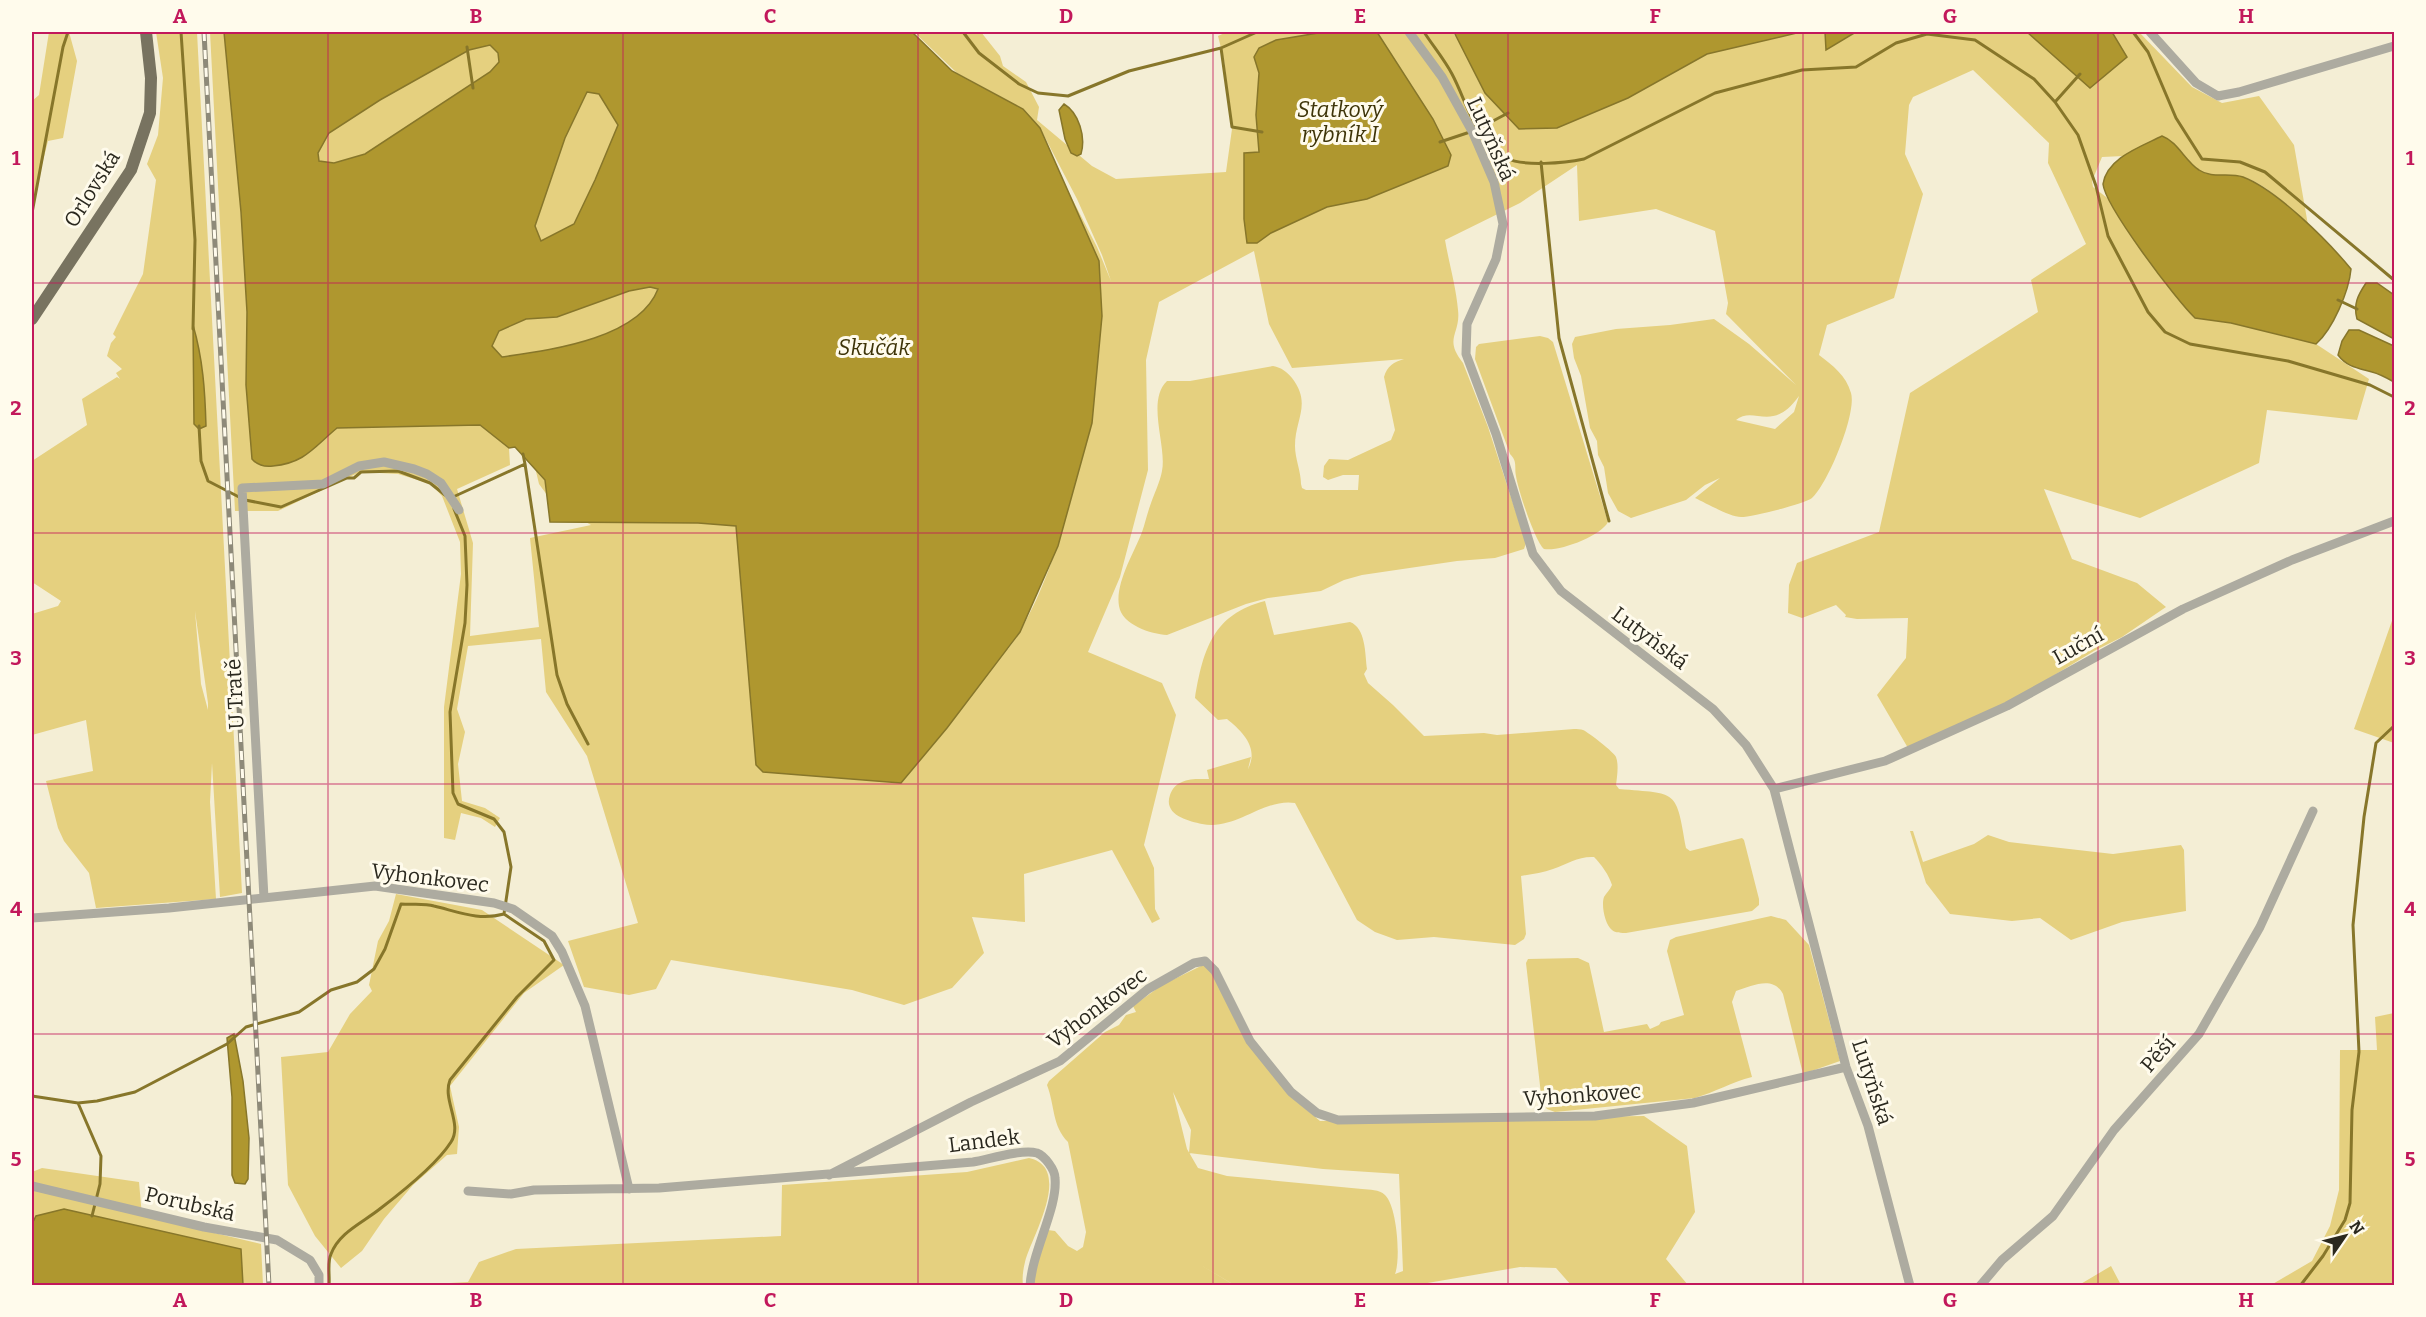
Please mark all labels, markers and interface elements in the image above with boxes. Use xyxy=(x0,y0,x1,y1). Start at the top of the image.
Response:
text: A xyxy=(173,4,188,28)
text: B xyxy=(470,4,483,28)
text: C xyxy=(764,4,776,28)
text: D xyxy=(1059,4,1073,28)
text: E xyxy=(1354,4,1366,28)
text: F xyxy=(1649,4,1661,28)
text: G xyxy=(1943,4,1957,28)
text: H xyxy=(2238,4,2254,28)
street label: Lutyňská xyxy=(1461,93,1521,185)
water label: Statkový rybník I xyxy=(1297,96,1385,148)
text: 1 xyxy=(12,146,21,170)
street label: Orlovská xyxy=(58,146,126,232)
text: 1 xyxy=(2406,146,2415,170)
water label: Skučák xyxy=(838,334,911,361)
text: 2 xyxy=(10,396,22,420)
text: 2 xyxy=(2404,396,2416,420)
street label: Lutyňská xyxy=(1607,601,1694,675)
street label: Luční xyxy=(2048,621,2109,671)
text: 3 xyxy=(10,646,22,670)
text: 3 xyxy=(2404,646,2416,670)
street label: U Tratě xyxy=(220,658,250,730)
street label: Vyhonkovec xyxy=(370,858,491,898)
text: 4 xyxy=(10,897,22,921)
text: 4 xyxy=(2404,897,2416,921)
street label: Vyhonkovec xyxy=(1042,962,1152,1054)
street label: Pěší xyxy=(2135,1030,2181,1078)
street label: Lutyňská xyxy=(1846,1036,1898,1129)
street label: Vyhonkovec xyxy=(1522,1078,1642,1112)
street label: Landek xyxy=(947,1124,1021,1158)
text: 5 xyxy=(11,1147,22,1171)
text: 5 xyxy=(2405,1147,2416,1171)
street label: Porubská xyxy=(143,1181,238,1227)
north arrow xyxy=(2315,1206,2375,1266)
text: N xyxy=(2346,1217,2368,1238)
text: A xyxy=(173,1288,188,1312)
text: B xyxy=(470,1288,483,1312)
text: C xyxy=(764,1288,776,1312)
text: D xyxy=(1059,1288,1073,1312)
text: E xyxy=(1354,1288,1366,1312)
text: F xyxy=(1649,1288,1661,1312)
text: G xyxy=(1943,1288,1957,1312)
text: H xyxy=(2238,1288,2254,1312)

